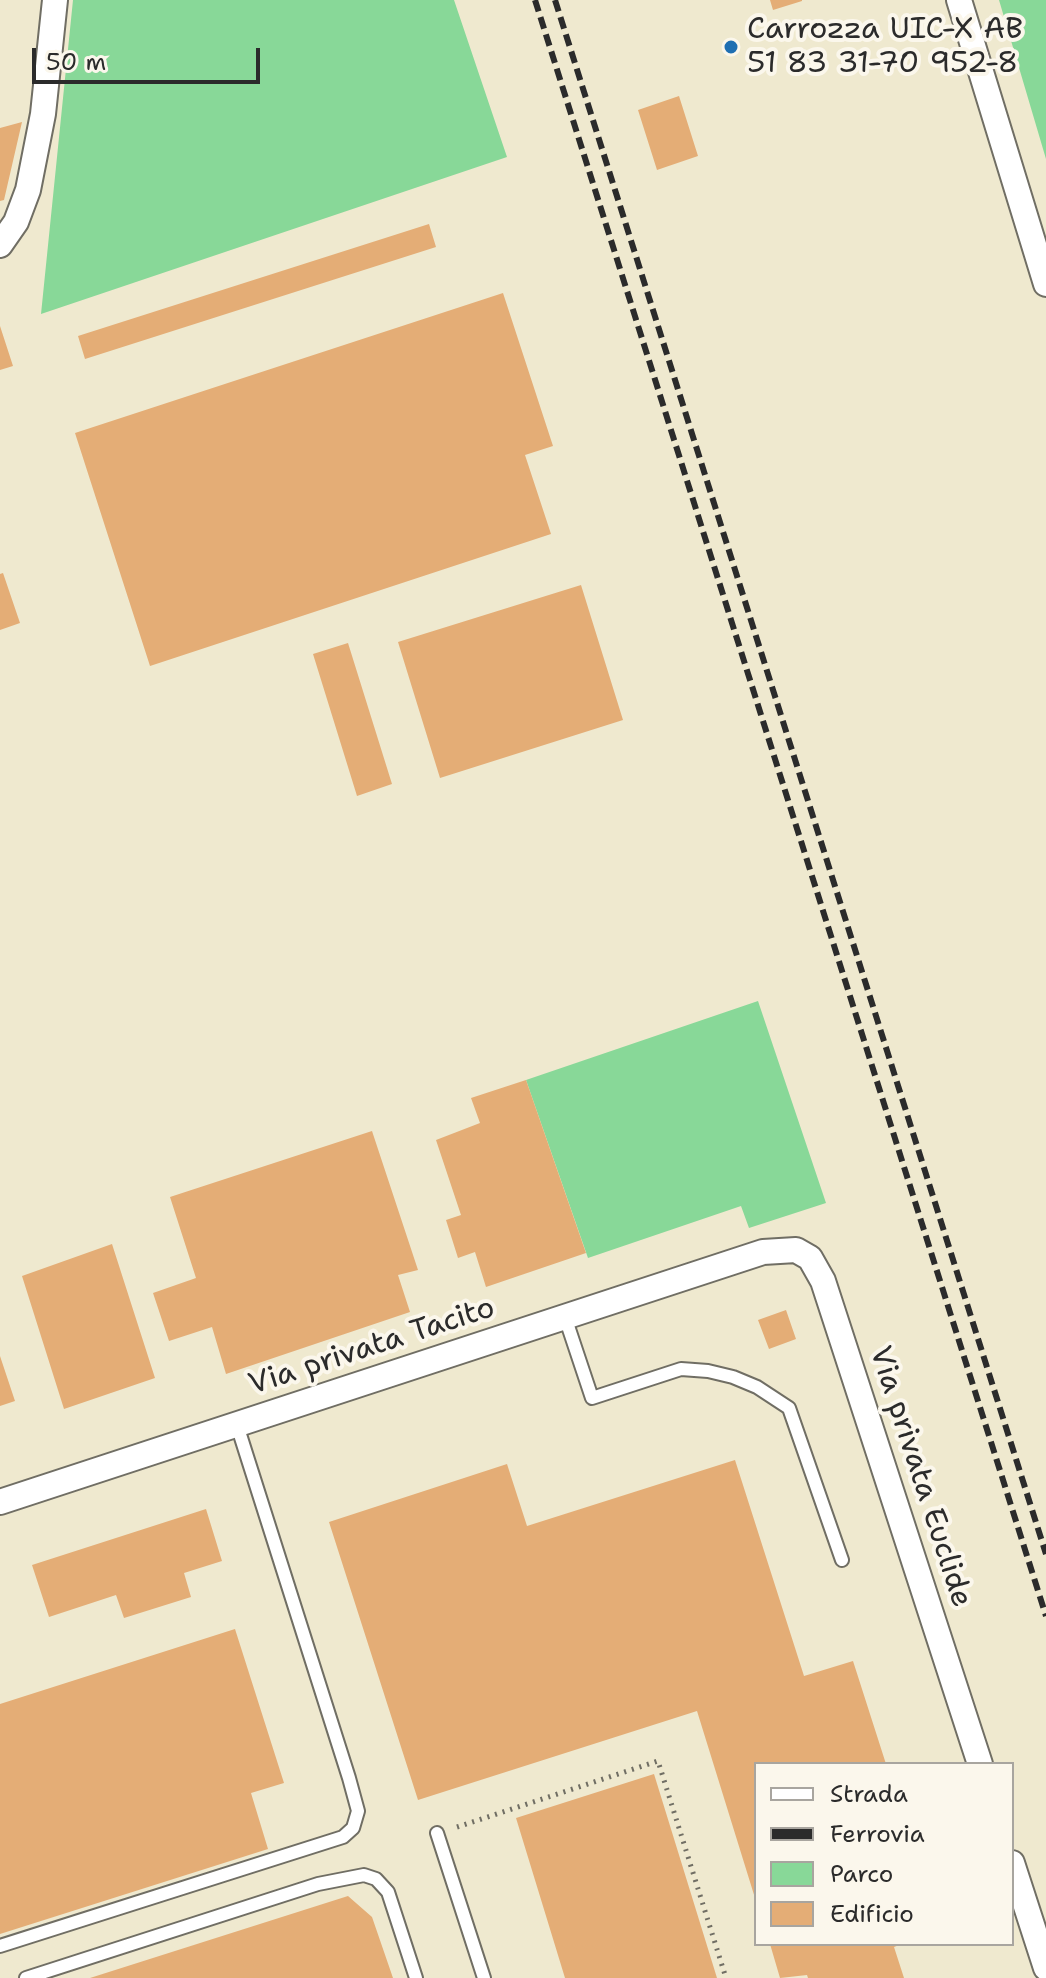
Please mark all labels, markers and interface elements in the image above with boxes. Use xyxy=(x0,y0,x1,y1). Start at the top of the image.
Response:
place label: Carrozza UIC-X AB 51 83 31-70 952-8 xyxy=(747,12,1023,82)
scale bar xyxy=(36,32,264,82)
marker: Carrozza UIC-X AB 51 83 31-70 952-8 xyxy=(722,38,740,56)
text: 50 m xyxy=(46,46,106,78)
street label: Via privata Tacito xyxy=(245,1290,499,1404)
street label: Via privata Euclide xyxy=(861,1342,979,1612)
legend xyxy=(754,1762,1014,1946)
text: Strada xyxy=(830,1778,908,1810)
text: Ferrovia xyxy=(830,1818,925,1850)
text: Parco xyxy=(830,1858,893,1890)
text: Edificio xyxy=(830,1898,914,1930)

